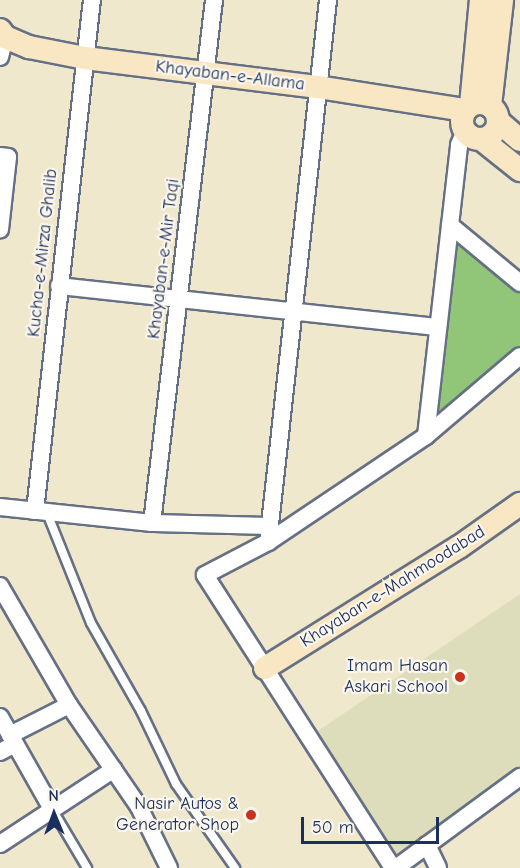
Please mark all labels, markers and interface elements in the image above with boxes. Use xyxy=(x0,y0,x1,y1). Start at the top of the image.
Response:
street label: Khayaban-e-Allama xyxy=(154,56,306,96)
street label: Kucha-e-Mirza Ghalib xyxy=(23,168,63,338)
street label: Khayaban-e-Mir Taqi xyxy=(143,178,185,340)
street label: Khayaban-e-Mahmoodabad xyxy=(297,521,489,653)
place label: Imam Hasan Askari School xyxy=(344,656,448,698)
marker: Imam Hasan Askari School xyxy=(453,670,467,684)
north arrow xyxy=(24,784,84,844)
text: N xyxy=(48,787,59,805)
place label: Nasir Autos & Generator Shop xyxy=(116,794,239,836)
scale bar xyxy=(304,805,442,843)
marker: Nasir Autos & Generator Shop xyxy=(244,808,258,822)
text: 50 m xyxy=(312,817,354,838)

